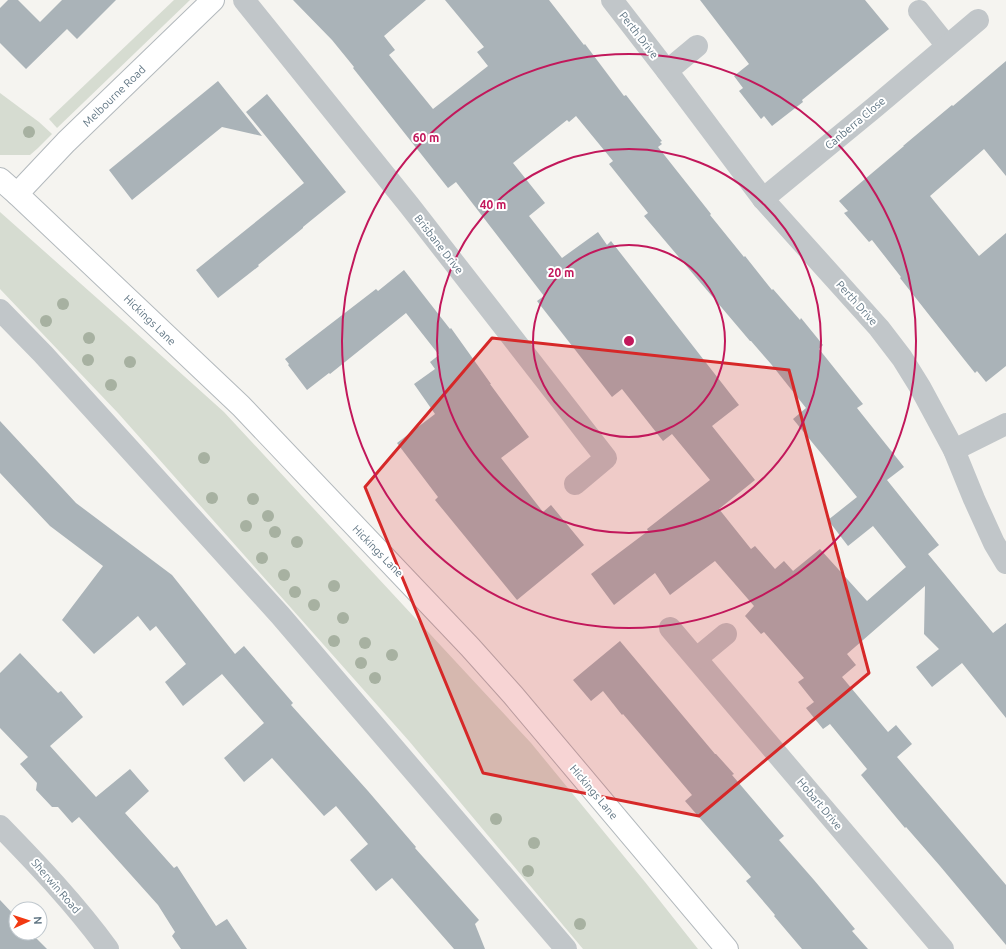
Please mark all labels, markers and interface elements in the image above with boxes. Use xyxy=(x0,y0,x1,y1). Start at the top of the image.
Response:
street label: Perth Drive xyxy=(617,9,661,61)
street label: Melbourne Road xyxy=(80,63,148,129)
street label: Canberra Close xyxy=(823,94,887,152)
text: 60 m xyxy=(413,131,439,144)
text: 40 m xyxy=(480,198,506,211)
street label: Brisbane Drive xyxy=(412,212,466,276)
text: 20 m xyxy=(548,266,574,279)
street label: Perth Drive xyxy=(834,278,880,328)
street label: Hickings Lane xyxy=(122,292,178,348)
centre of rings xyxy=(622,334,636,348)
street label: Hickings Lane xyxy=(350,523,406,579)
street label: Hickings Lane xyxy=(568,762,620,822)
street label: Hobart Drive xyxy=(795,776,845,832)
street label: Sherwin Road xyxy=(29,856,83,916)
north arrow xyxy=(8,901,48,941)
text: N xyxy=(32,916,44,925)

